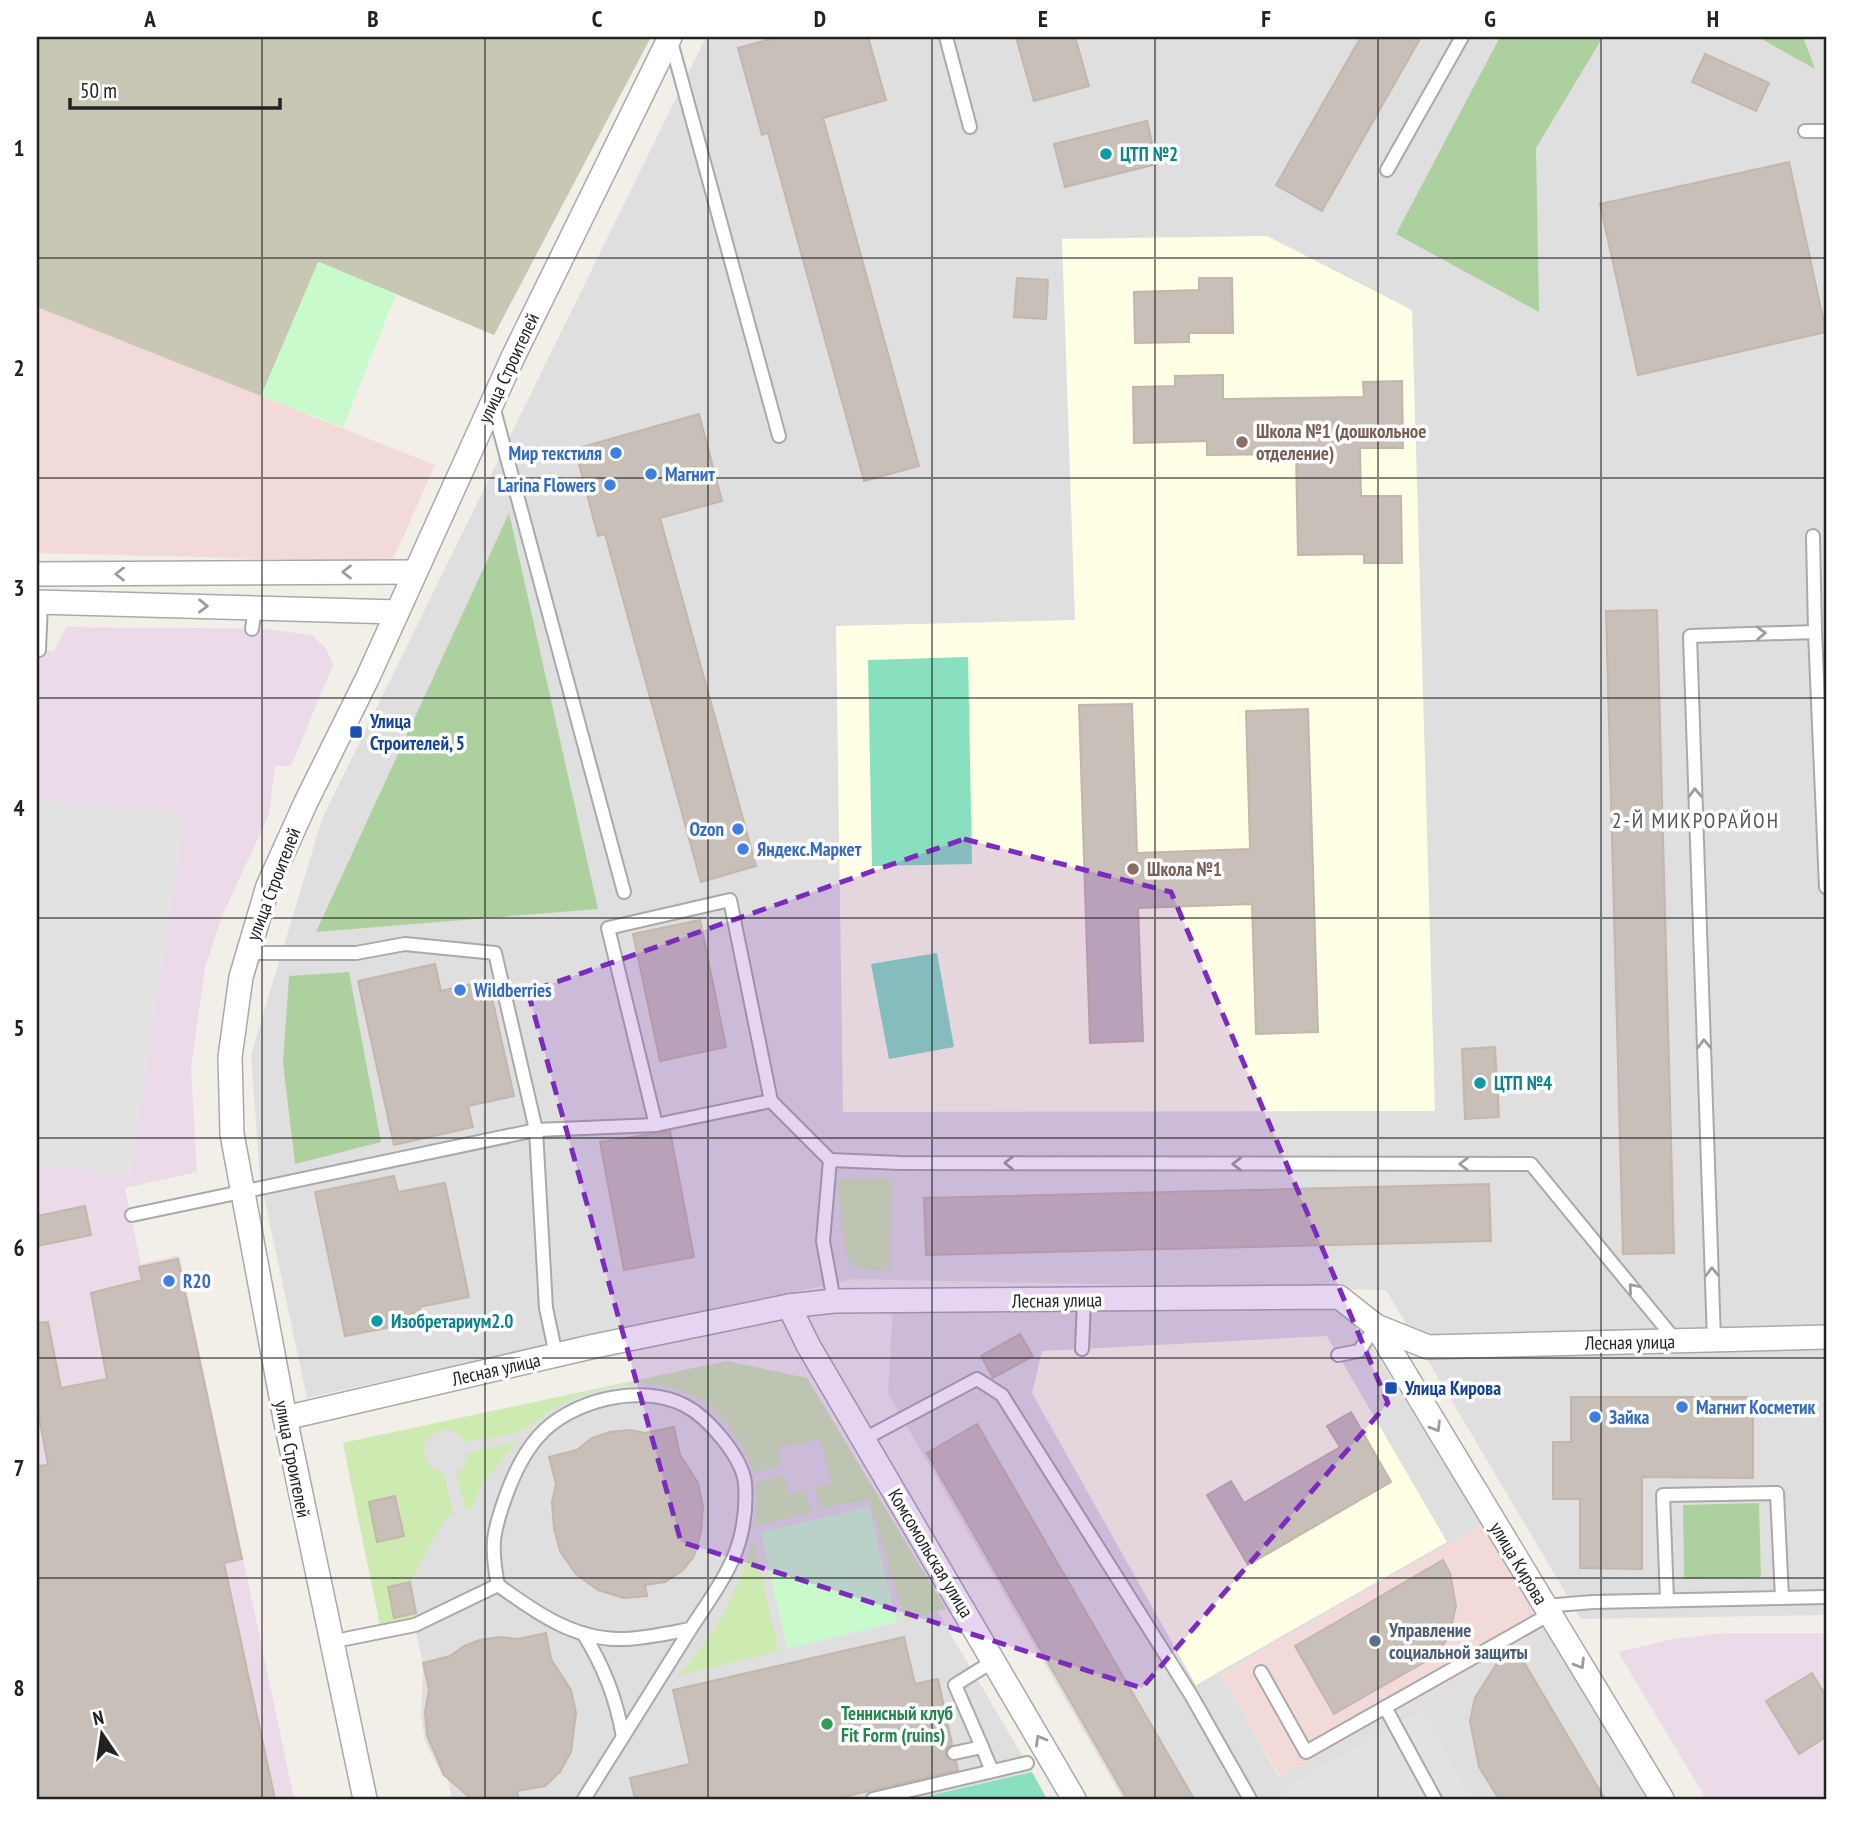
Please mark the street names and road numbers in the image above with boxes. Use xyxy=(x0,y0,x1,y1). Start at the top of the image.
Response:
street label: улица Строителей xyxy=(472,309,544,427)
street label: улица Строителей xyxy=(240,824,306,944)
street label: Лесная улица xyxy=(1011,1287,1102,1313)
street label: Лесная улица xyxy=(1584,1329,1675,1355)
street label: Лесная улица xyxy=(448,1347,543,1391)
street label: улица Строителей xyxy=(270,1398,316,1520)
street label: Комсомольская улица xyxy=(883,1484,979,1622)
street label: улица Кирова xyxy=(1485,1517,1553,1609)

